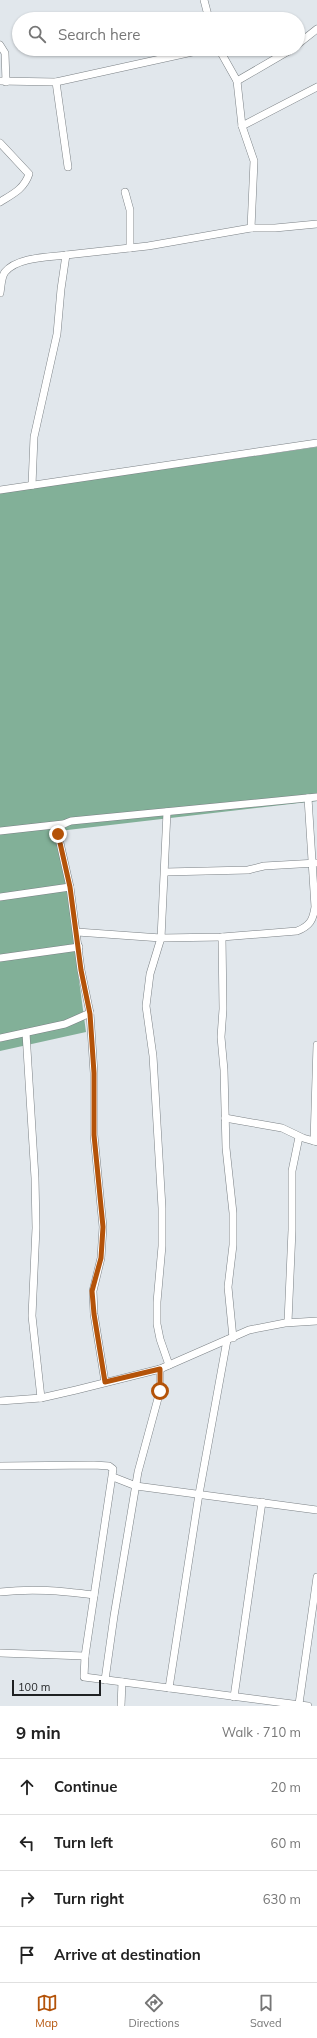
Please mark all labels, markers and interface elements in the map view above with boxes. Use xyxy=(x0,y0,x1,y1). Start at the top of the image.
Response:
search box xyxy=(12,12,305,56)
icon: search xyxy=(26,23,48,45)
text: Search here xyxy=(58,25,140,44)
route end xyxy=(49,825,67,843)
route start xyxy=(151,1382,169,1400)
scale bar xyxy=(12,1678,101,1697)
text: 100 m xyxy=(18,1680,50,1694)
text: 9 min xyxy=(16,1722,61,1743)
text: Walk · 710 m xyxy=(222,1724,301,1740)
icon: ahead xyxy=(16,1776,38,1798)
text: Continue xyxy=(54,1777,117,1796)
text: 20 m xyxy=(271,1779,301,1795)
icon: left xyxy=(16,1832,38,1854)
text: Turn left xyxy=(54,1833,113,1852)
text: 60 m xyxy=(271,1835,301,1851)
icon: right xyxy=(16,1888,38,1910)
text: Turn right xyxy=(54,1889,124,1908)
text: 630 m xyxy=(263,1891,301,1907)
icon: arrive xyxy=(16,1944,38,1966)
text: Arrive at destination xyxy=(54,1945,201,1964)
tab: Map xyxy=(35,1992,58,2030)
tab: Directions xyxy=(129,1992,179,2030)
tab: Saved xyxy=(250,1992,282,2030)

